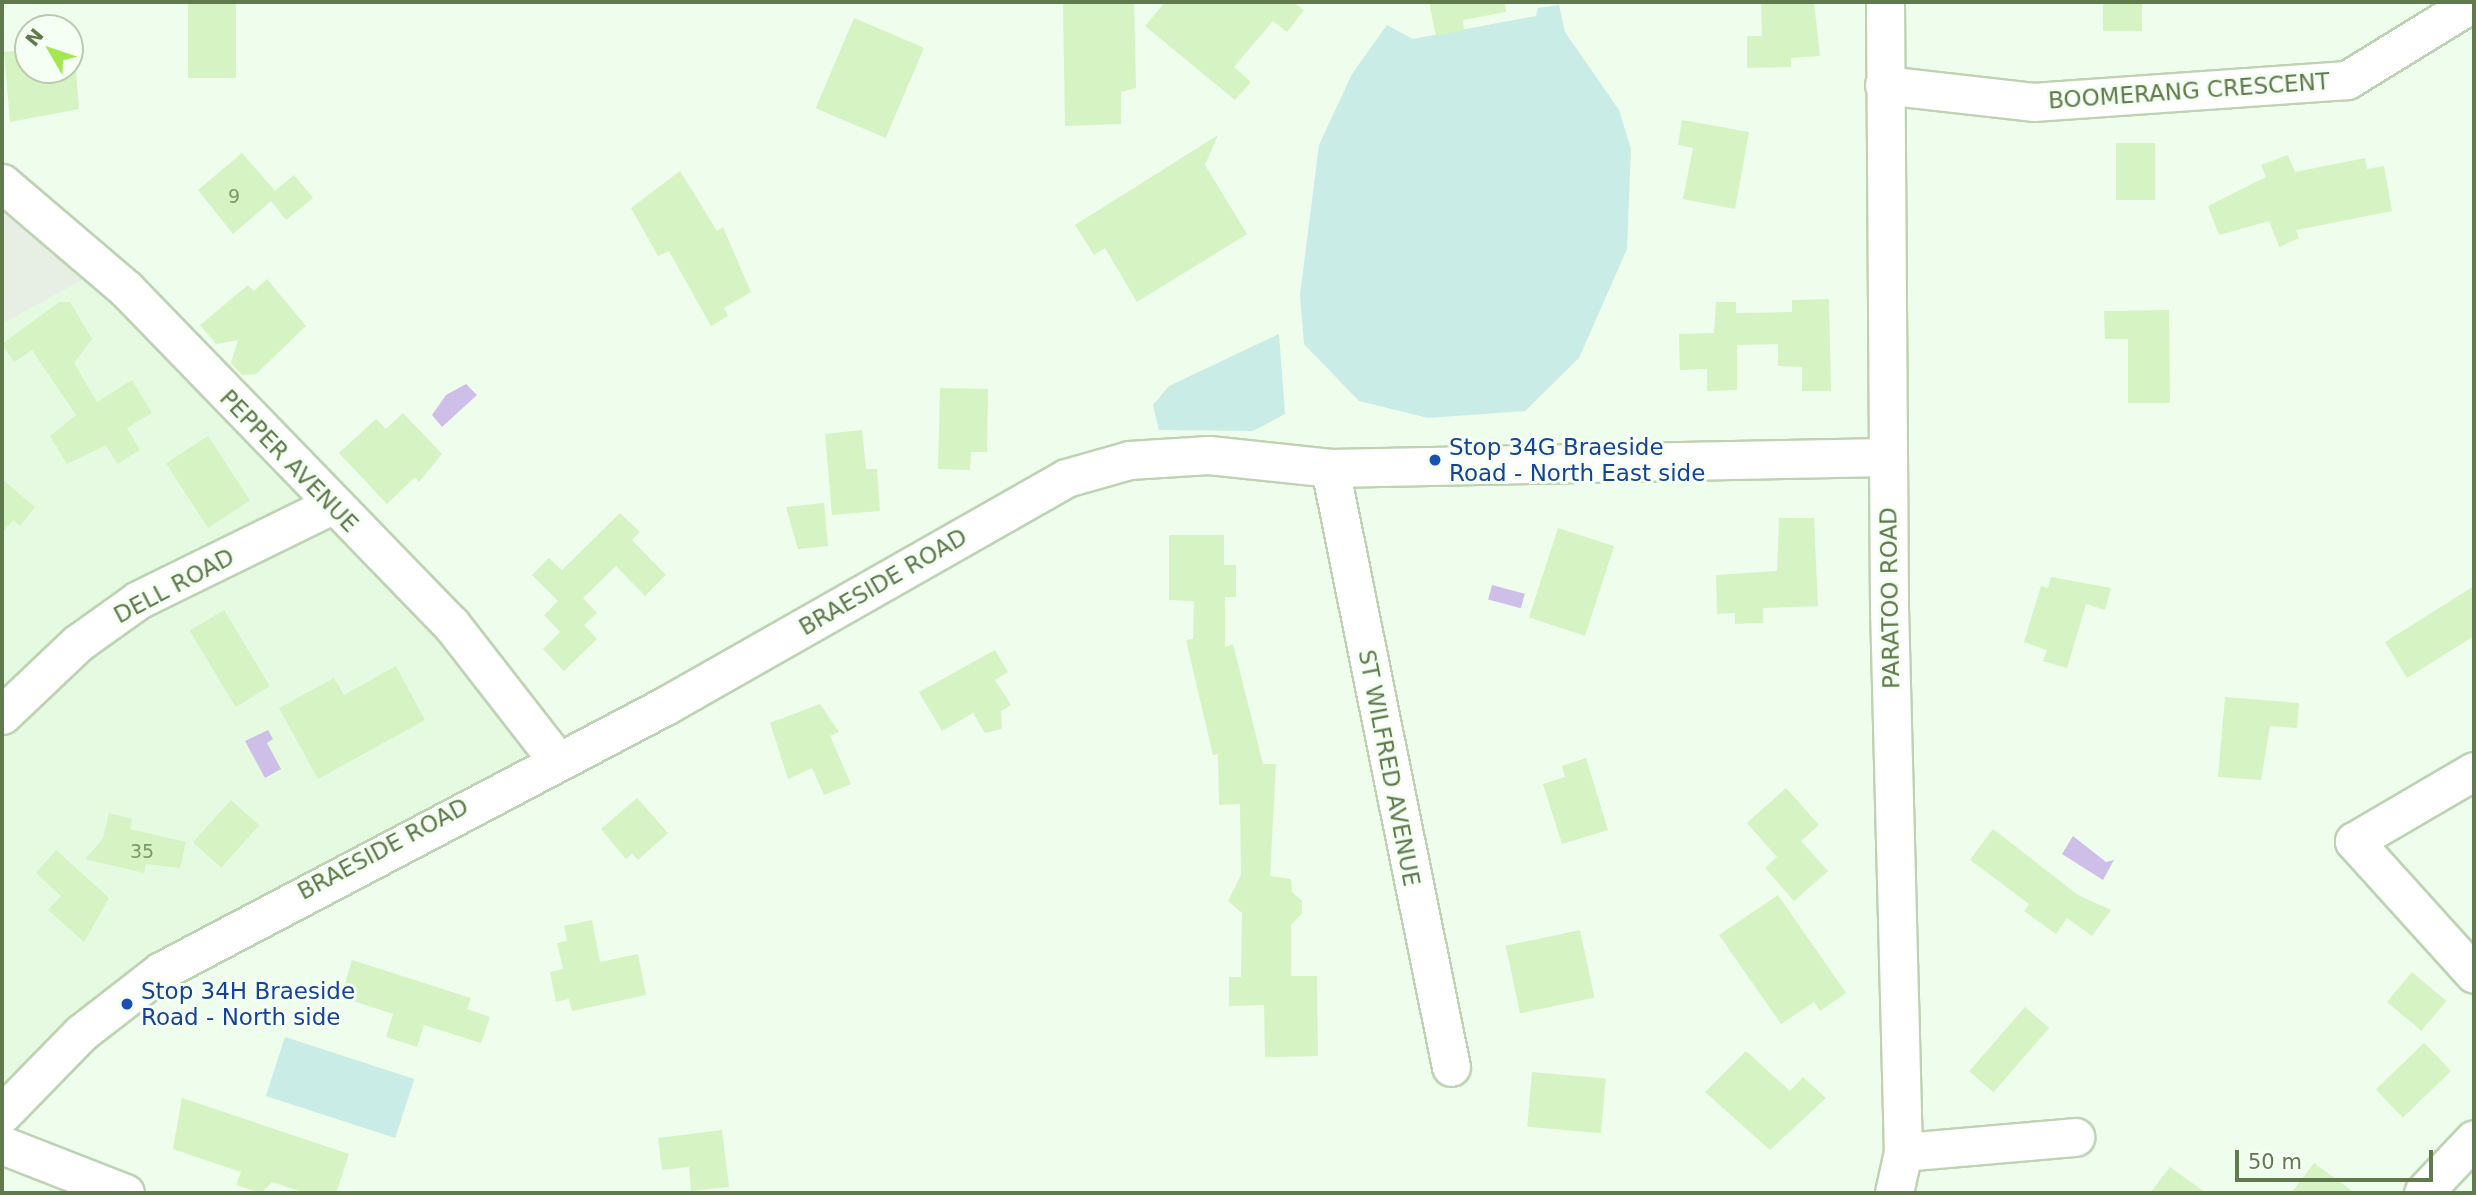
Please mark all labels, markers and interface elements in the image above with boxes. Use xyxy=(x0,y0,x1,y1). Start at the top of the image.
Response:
north arrow xyxy=(14,14,84,84)
text: N xyxy=(21,24,48,50)
street label: BOOMERANG CRESCENT xyxy=(2047,67,2331,115)
house number: 9 xyxy=(228,186,240,208)
street label: PEPPER AVENUE xyxy=(214,384,364,538)
place label: Stop 34G Braeside Road - North East side xyxy=(1449,433,1705,487)
marker: Stop 34G Braeside Road - North East side xyxy=(1427,452,1443,468)
street label: PARATOO ROAD xyxy=(1875,507,1905,689)
street label: BRAESIDE ROAD xyxy=(794,523,972,641)
street label: DELL ROAD xyxy=(109,543,239,629)
street label: ST WILFRED AVENUE xyxy=(1353,647,1425,889)
street label: BRAESIDE ROAD xyxy=(293,792,473,906)
house number: 35 xyxy=(130,841,154,863)
place label: Stop 34H Braeside Road - North side xyxy=(141,977,355,1031)
marker: Stop 34H Braeside Road - North side xyxy=(119,996,135,1012)
scale bar xyxy=(2238,1136,2436,1180)
text: 50 m xyxy=(2248,1150,2302,1174)

